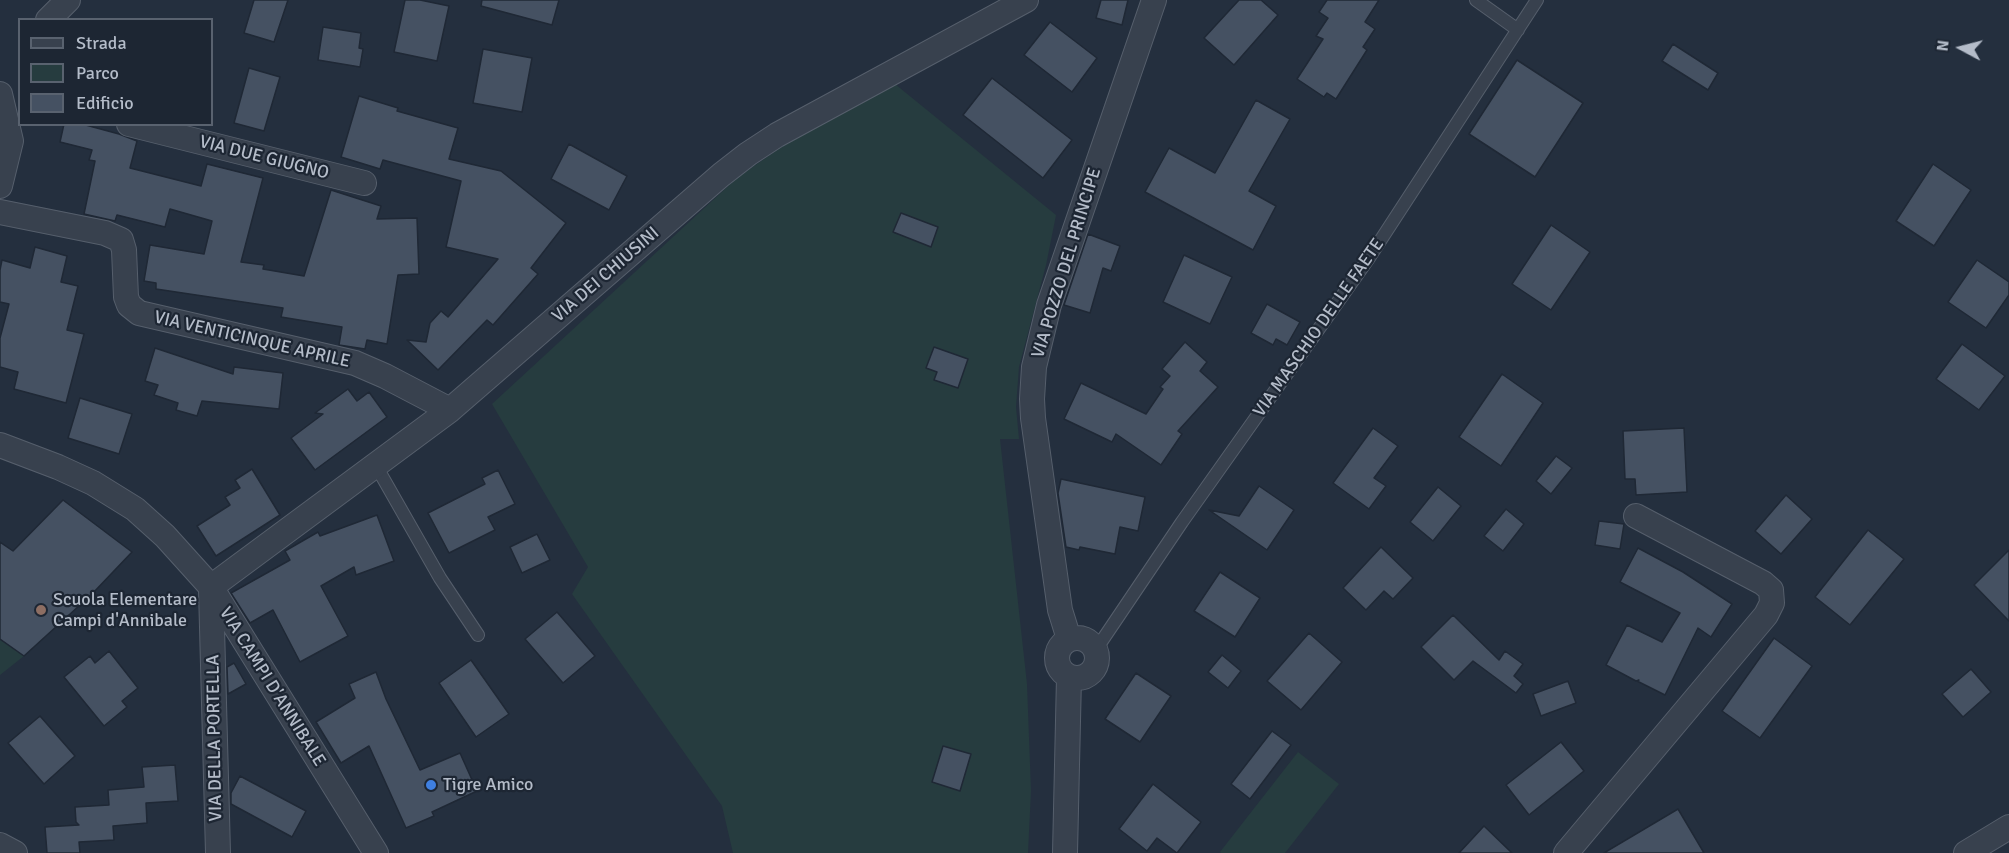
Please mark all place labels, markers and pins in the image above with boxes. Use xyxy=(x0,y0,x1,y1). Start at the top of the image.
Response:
place label: Scuola Elementare Campi d'Annibale xyxy=(53,589,197,632)
marker: Scuola Elementare Campi d'Annibale xyxy=(34,603,48,617)
place label: Tigre Amico xyxy=(443,774,533,796)
marker: Tigre Amico xyxy=(424,778,438,792)

